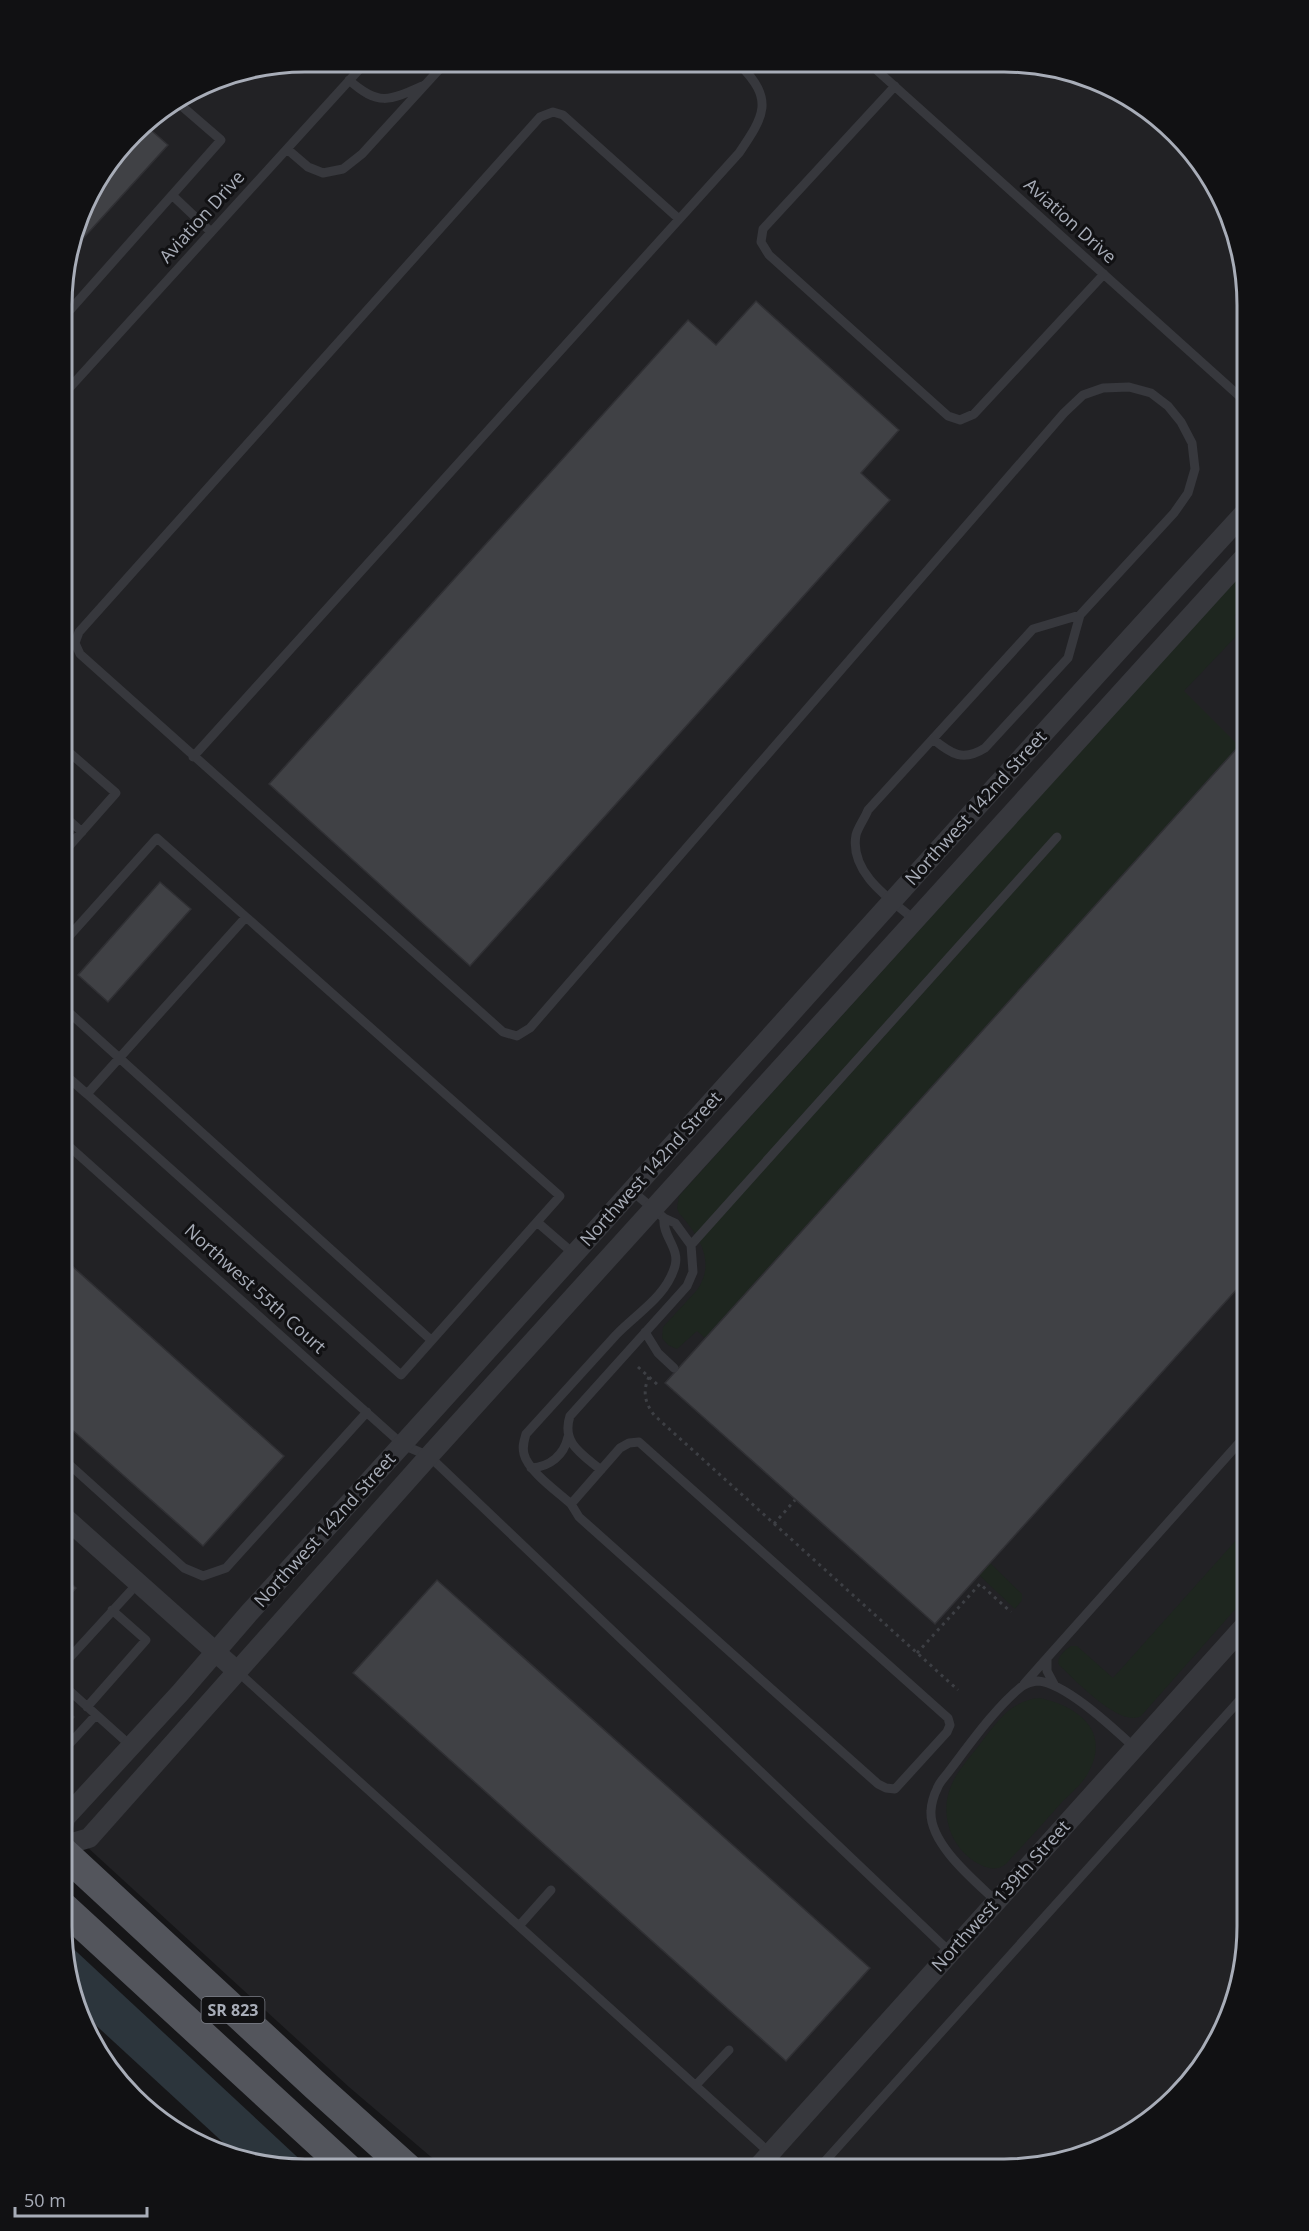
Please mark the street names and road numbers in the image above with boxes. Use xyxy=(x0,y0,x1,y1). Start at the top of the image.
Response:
street label: Aviation Drive xyxy=(153,165,249,268)
street label: Aviation Drive xyxy=(1019,172,1122,268)
street label: Northwest 142nd Street xyxy=(899,725,1051,890)
street label: Northwest 142nd Street xyxy=(574,1086,726,1251)
street label: Northwest 55th Court xyxy=(180,1218,332,1358)
street label: Northwest 142nd Street xyxy=(248,1447,400,1612)
street label: Northwest 139th Street xyxy=(926,1814,1075,1976)
road number: SR 823 xyxy=(202,1997,264,2023)

